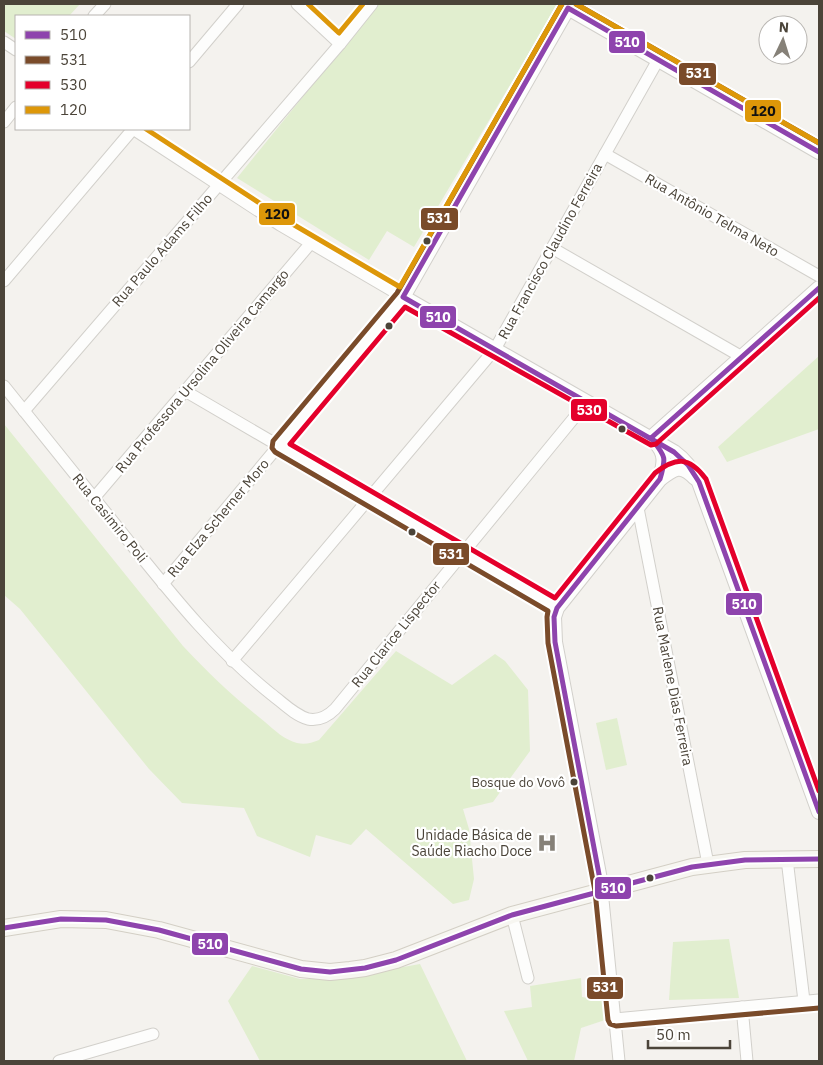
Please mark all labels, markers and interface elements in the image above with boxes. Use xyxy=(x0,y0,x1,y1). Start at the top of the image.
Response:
legend xyxy=(15,15,190,130)
north arrow xyxy=(758,15,808,65)
text: N xyxy=(778,18,790,36)
text: 510 xyxy=(60,25,87,44)
line badge: 510 xyxy=(608,30,646,54)
text: 510 xyxy=(614,33,640,51)
text: 531 xyxy=(60,50,87,69)
line badge: 531 xyxy=(678,62,717,86)
text: 531 xyxy=(685,64,711,82)
text: 530 xyxy=(60,75,87,94)
line badge: 120 xyxy=(744,99,782,123)
text: 120 xyxy=(60,100,87,119)
text: 120 xyxy=(750,102,776,120)
street label: Rua Francisco Claudino Ferreira xyxy=(494,159,606,342)
street label: Rua Antônio Telma Neto xyxy=(642,169,782,261)
street label: Rua Paulo Adams Filho xyxy=(108,190,216,310)
line badge: 120 xyxy=(258,202,296,226)
text: 120 xyxy=(264,205,290,223)
line badge: 531 xyxy=(420,207,459,231)
text: 531 xyxy=(426,209,452,227)
unlabelled marker xyxy=(422,236,432,246)
street label: Rua Professora Ursolina Oliveira Camargo xyxy=(111,265,293,477)
line badge: 510 xyxy=(419,305,457,329)
text: 510 xyxy=(425,308,451,326)
unlabelled marker xyxy=(384,321,394,331)
line badge: 530 xyxy=(570,398,608,422)
text: 530 xyxy=(576,401,602,419)
unlabelled marker xyxy=(617,424,627,434)
street label: Rua Elza Scherner Moro xyxy=(163,455,273,581)
street label: Rua Casimiro Poli xyxy=(69,470,151,566)
unlabelled marker xyxy=(407,527,417,537)
line badge: 531 xyxy=(432,542,470,566)
text: 531 xyxy=(438,545,464,563)
street label: Rua Clarice Lispector xyxy=(347,577,445,691)
line badge: 510 xyxy=(725,592,763,616)
text: 510 xyxy=(731,595,757,613)
street label: Rua Marlene Dias Ferreira xyxy=(649,605,697,768)
place label: Bosque do Vovô xyxy=(472,774,565,791)
marker: Bosque do Vovô xyxy=(569,777,579,787)
place label: Unidade Básica de Saúde Riacho Doce xyxy=(411,826,532,860)
hospital icon: Unidade Básica de Saúde Riacho Doce xyxy=(536,832,558,854)
unlabelled marker xyxy=(645,873,655,883)
line badge: 510 xyxy=(594,876,632,900)
text: 510 xyxy=(600,879,626,897)
line badge: 510 xyxy=(191,932,229,956)
text: 510 xyxy=(197,935,223,953)
line badge: 531 xyxy=(586,976,624,1000)
text: 531 xyxy=(592,978,618,996)
scale bar xyxy=(648,1018,730,1050)
text: 50 m xyxy=(656,1025,691,1044)

